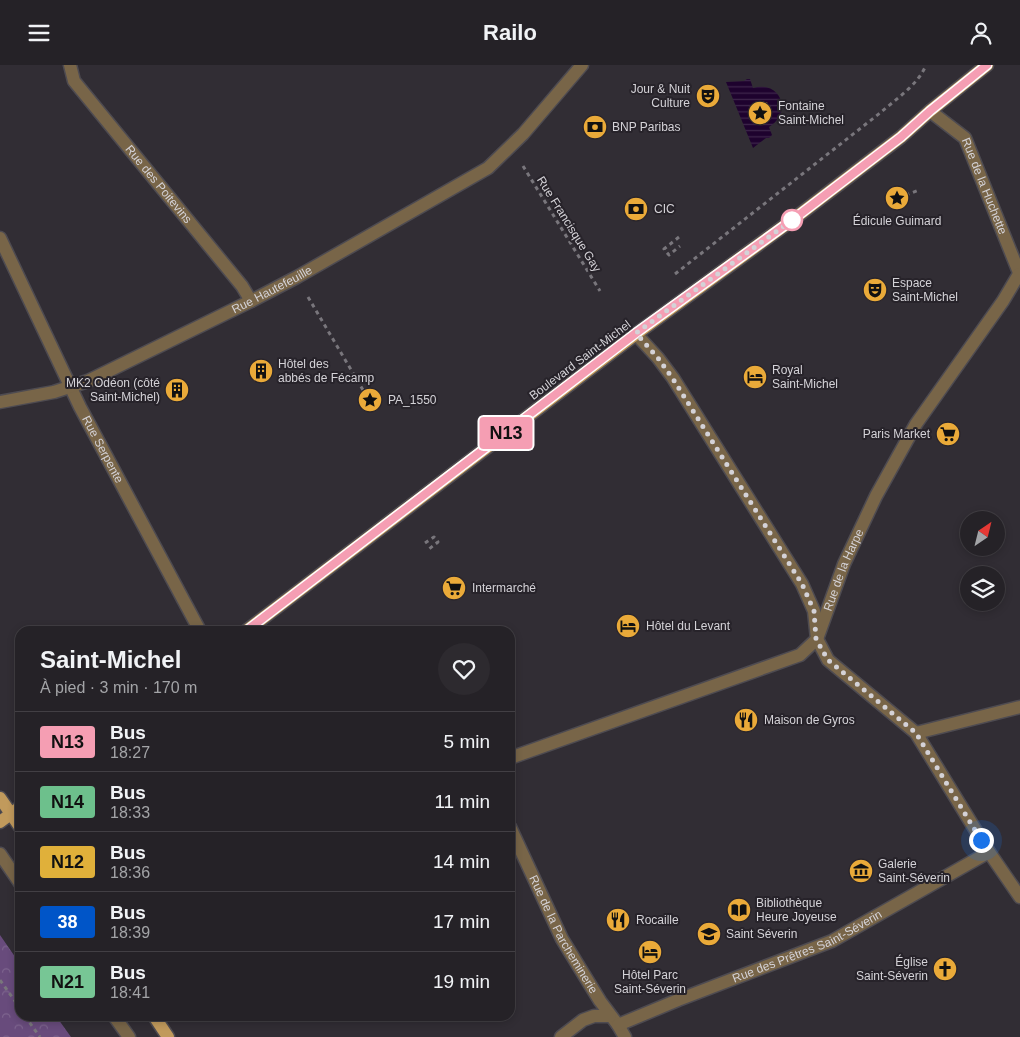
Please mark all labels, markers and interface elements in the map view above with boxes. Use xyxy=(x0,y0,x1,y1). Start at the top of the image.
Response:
icon: menu xyxy=(25,19,53,47)
icon: person xyxy=(967,19,995,47)
text: Railo xyxy=(483,20,537,45)
place label: Jour & Nuit Culture xyxy=(631,82,691,110)
theatre icon: Jour & Nuit Culture xyxy=(695,83,721,109)
place label: Fontaine Saint-Michel xyxy=(778,99,844,127)
place icon: Fontaine Saint-Michel xyxy=(747,100,773,126)
bank icon: BNP Paribas xyxy=(582,114,608,140)
place label: BNP Paribas xyxy=(612,120,680,134)
street label: Rue de la Huchette xyxy=(959,136,1010,237)
street label: Rue des Poitevins xyxy=(123,142,195,226)
street label: Rue Francisque Gay xyxy=(534,174,604,274)
place icon: Édicule Guimard xyxy=(884,185,910,211)
bank icon: CIC xyxy=(623,196,649,222)
place label: CIC xyxy=(654,202,675,216)
unlabelled marker xyxy=(781,209,803,231)
place label: Édicule Guimard xyxy=(853,213,941,228)
street label: Rue Hautefeuille xyxy=(229,263,315,316)
place label: Espace Saint-Michel xyxy=(892,276,958,304)
theatre icon: Espace Saint-Michel xyxy=(862,277,888,303)
street label: Boulevard Saint-Michel xyxy=(527,317,633,403)
place label: Hôtel des abbés de Fécamp xyxy=(278,357,374,385)
building icon: Hôtel des abbés de Fécamp xyxy=(248,358,274,384)
place label: Royal Saint-Michel xyxy=(772,363,838,391)
hotel icon: Royal Saint-Michel xyxy=(742,364,768,390)
place label: MK2 Odéon (côté Saint-Michel) xyxy=(66,376,160,404)
building icon: MK2 Odéon (côté Saint-Michel) xyxy=(164,377,190,403)
place icon: PA_1550 xyxy=(357,387,383,413)
place label: PA_1550 xyxy=(388,393,437,407)
street label: Rue Serpente xyxy=(79,413,127,486)
line badge: N13 xyxy=(477,417,535,449)
supermarket icon: Paris Market xyxy=(935,421,961,447)
text: N13 xyxy=(489,423,523,443)
place label: Paris Market xyxy=(863,427,931,441)
north arrow xyxy=(960,511,1005,556)
map controls xyxy=(960,511,1005,611)
street label: Rue de la Harpe xyxy=(821,526,867,613)
button: layers xyxy=(960,566,1005,611)
supermarket icon: Intermarché xyxy=(441,575,467,601)
place label: Intermarché xyxy=(472,581,536,595)
hotel icon: Hôtel du Levant xyxy=(615,613,641,639)
place label: Hôtel du Levant xyxy=(646,619,731,633)
button: heart xyxy=(438,643,490,695)
text: Saint-Michel xyxy=(40,646,181,673)
text: À pied · 3 min · 170 m xyxy=(40,679,197,696)
restaurant icon: Maison de Gyros xyxy=(733,707,759,733)
place label: Maison de Gyros xyxy=(764,713,855,727)
text: Bus xyxy=(110,722,146,743)
text: 5 min xyxy=(444,731,490,752)
text: N13 xyxy=(51,732,84,752)
text: 18:27 xyxy=(110,744,150,761)
text: Bus xyxy=(110,782,146,803)
text: 11 min xyxy=(434,791,490,812)
text: N14 xyxy=(51,792,84,812)
text: 18:33 xyxy=(110,804,150,821)
your location xyxy=(969,828,994,853)
text: Bus xyxy=(110,842,146,863)
text: 14 min xyxy=(433,851,490,872)
text: N12 xyxy=(51,852,84,872)
place label: Galerie Saint-Séverin xyxy=(878,857,950,885)
museum icon: Galerie Saint-Séverin xyxy=(848,858,874,884)
text: 18:36 xyxy=(110,864,150,881)
street label: Rue de la Parcheminerie xyxy=(526,873,601,996)
place label: Bibliothèque Heure Joyeuse xyxy=(756,896,837,924)
library icon: Bibliothèque Heure Joyeuse xyxy=(726,897,752,923)
text: Bus xyxy=(110,902,146,923)
restaurant icon: Rocaille xyxy=(605,907,631,933)
street label: Rue des Prêtres Saint-Séverin xyxy=(730,907,884,985)
text: 17 min xyxy=(433,911,490,932)
text: 38 xyxy=(57,912,78,932)
place label: Rocaille xyxy=(636,913,679,927)
school or university icon: Saint Séverin xyxy=(696,921,722,947)
text: 18:39 xyxy=(110,924,150,941)
place label: Saint Séverin xyxy=(726,927,797,941)
hotel icon: Hôtel Parc Saint-Séverin xyxy=(637,939,663,965)
place label: Église Saint-Séverin xyxy=(856,954,928,983)
church icon: Église Saint-Séverin xyxy=(932,956,958,982)
text: Bus xyxy=(110,962,146,983)
place label: Hôtel Parc Saint-Séverin xyxy=(614,968,686,996)
text: 19 min xyxy=(433,971,490,992)
text: N21 xyxy=(51,972,84,992)
text: 18:41 xyxy=(110,984,150,1001)

